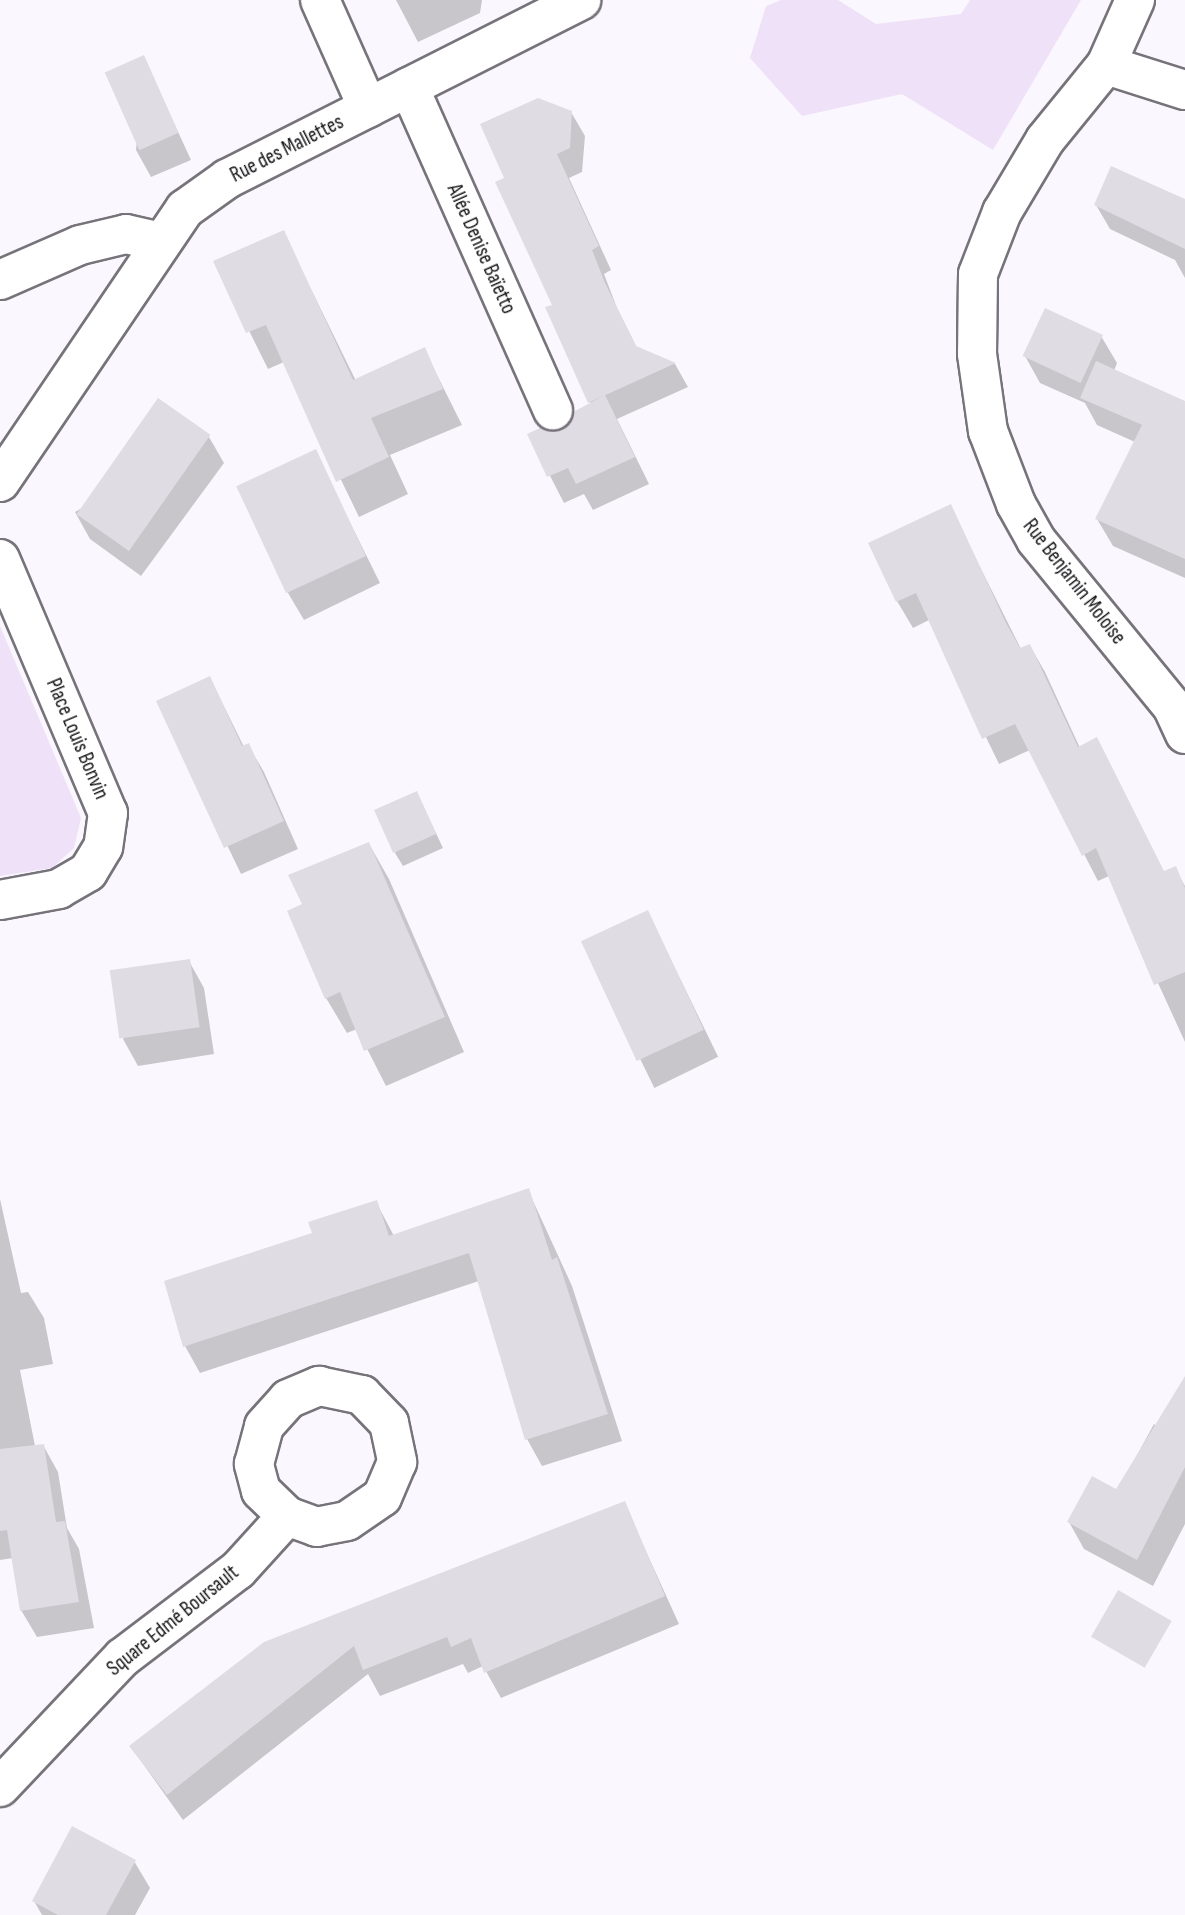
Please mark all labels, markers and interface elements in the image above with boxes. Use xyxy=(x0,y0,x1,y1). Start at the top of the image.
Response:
street label: Rue des Mallettes xyxy=(226,110,348,188)
street label: Allée Denise Baïetto xyxy=(441,180,521,318)
street label: Rue Benjamin Moloise xyxy=(1017,514,1131,650)
street label: Place Louis Bonvin xyxy=(40,675,114,803)
street label: Square Edmé Boursault xyxy=(102,1560,244,1682)

